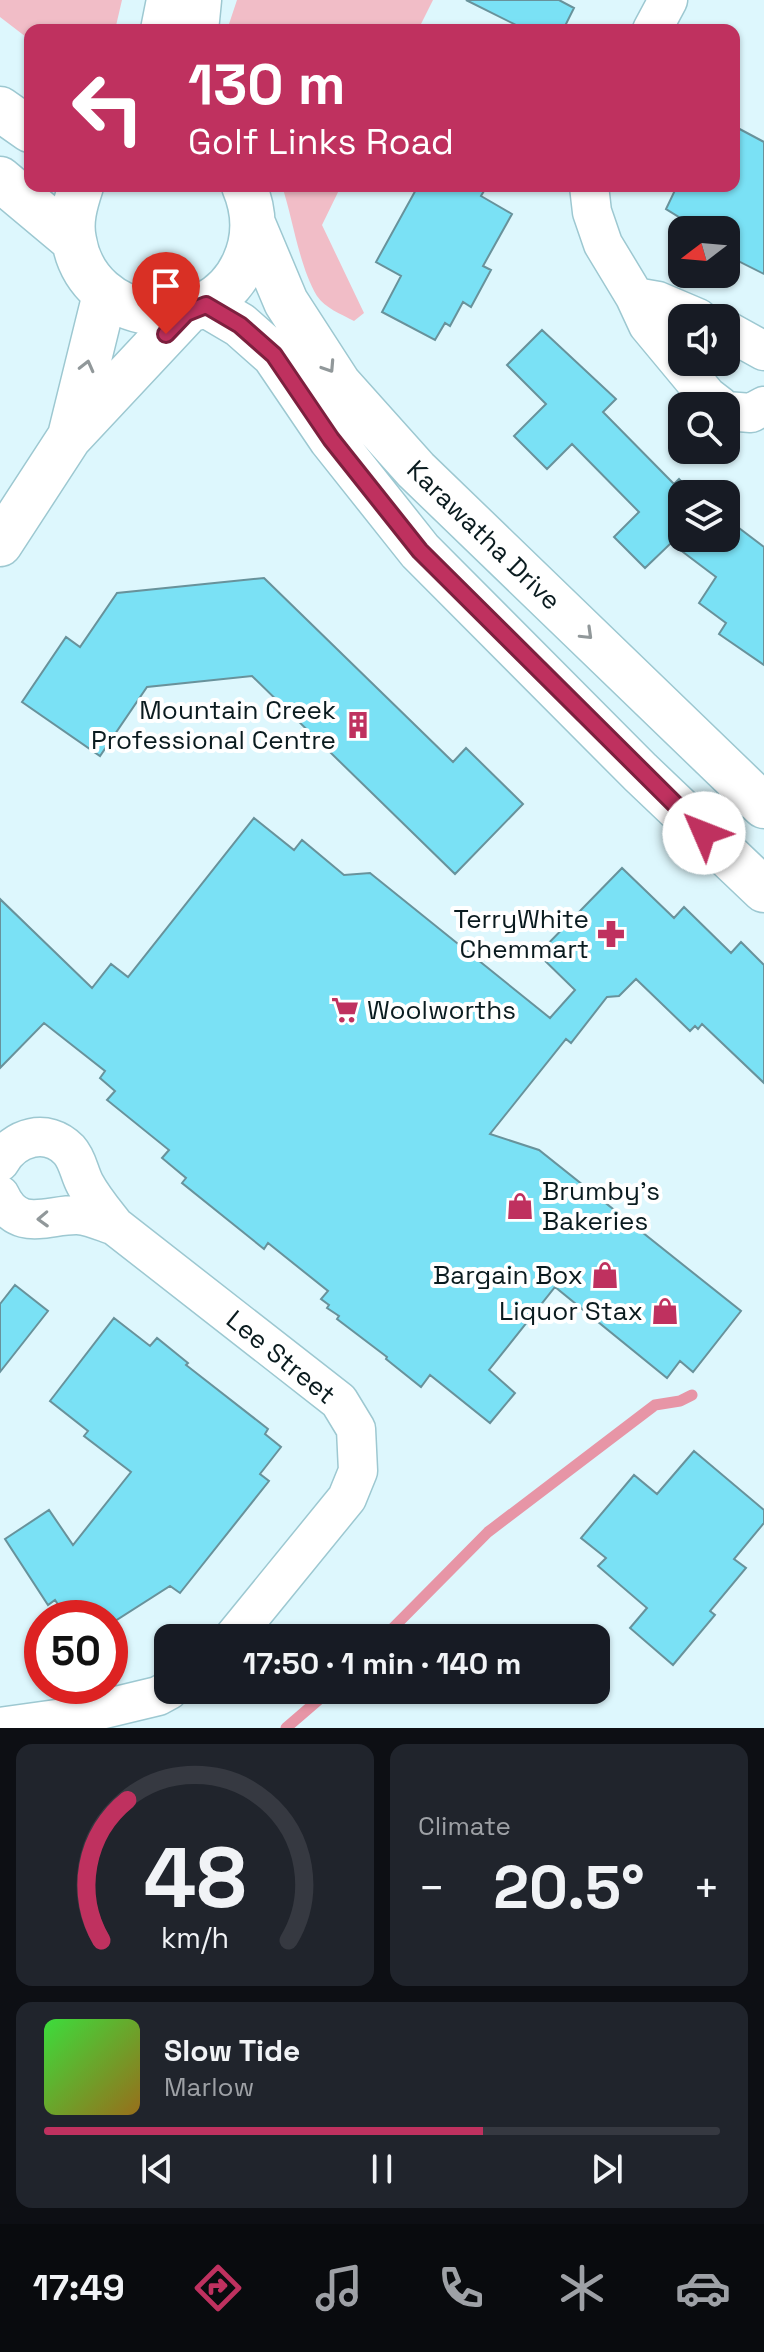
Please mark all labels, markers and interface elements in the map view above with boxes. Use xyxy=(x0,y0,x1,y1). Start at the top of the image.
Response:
text: 130 m xyxy=(188,49,346,120)
icon: left xyxy=(56,56,160,160)
text: Golf Links Road xyxy=(188,119,454,165)
north arrow xyxy=(668,216,740,288)
map controls xyxy=(668,216,740,552)
pin xyxy=(132,252,200,334)
icon: arrive xyxy=(144,264,188,308)
button: sound xyxy=(668,304,740,376)
one-way arrow xyxy=(319,359,334,373)
one-way arrow xyxy=(78,360,95,374)
button: search xyxy=(668,392,740,464)
street label: Karawatha Drive xyxy=(400,453,568,617)
button: layers xyxy=(668,480,740,552)
one-way arrow xyxy=(578,625,592,640)
place label: Mountain Creek Professional Centre xyxy=(91,693,336,757)
building icon: Mountain Creek Professional Centre xyxy=(343,710,373,740)
position arrow xyxy=(662,791,746,875)
place label: TerryWhite Chemmart xyxy=(453,902,589,966)
pharmacy icon: TerryWhite Chemmart xyxy=(596,919,626,949)
place label: Woolworths xyxy=(367,993,516,1027)
supermarket icon: Woolworths xyxy=(330,995,360,1025)
place label: Brumby's Bakeries xyxy=(542,1174,660,1238)
shop icon: Brumby's Bakeries xyxy=(505,1191,535,1221)
one-way arrow xyxy=(36,1210,49,1227)
place label: Bargain Box xyxy=(433,1258,583,1292)
shop icon: Bargain Box xyxy=(590,1260,620,1290)
place label: Liquor Stax xyxy=(499,1294,643,1328)
shop icon: Liquor Stax xyxy=(650,1296,680,1326)
street label: Lee Street xyxy=(219,1303,343,1411)
speed limit sign: 50 xyxy=(24,1600,128,1704)
text: 17:50 · 1 min · 140 m xyxy=(243,1644,521,1683)
text: Climate xyxy=(418,1809,511,1843)
text: 48 xyxy=(144,1825,246,1931)
text: 20.5° xyxy=(493,1849,645,1926)
text: − xyxy=(418,1860,445,1916)
text: + xyxy=(693,1860,720,1916)
text: km/h xyxy=(161,1920,229,1956)
text: Slow Tide xyxy=(164,2031,300,2070)
text: Marlow xyxy=(164,2070,254,2104)
icon: previous xyxy=(135,2147,179,2191)
icon: pause xyxy=(360,2147,404,2191)
icon: next xyxy=(585,2147,629,2191)
icon: directions xyxy=(190,2260,246,2316)
icon: music xyxy=(311,2260,367,2316)
icon: phone xyxy=(433,2260,489,2316)
icon: climate xyxy=(554,2260,610,2316)
icon: car xyxy=(675,2260,731,2316)
text: 17:49 xyxy=(33,2265,125,2311)

